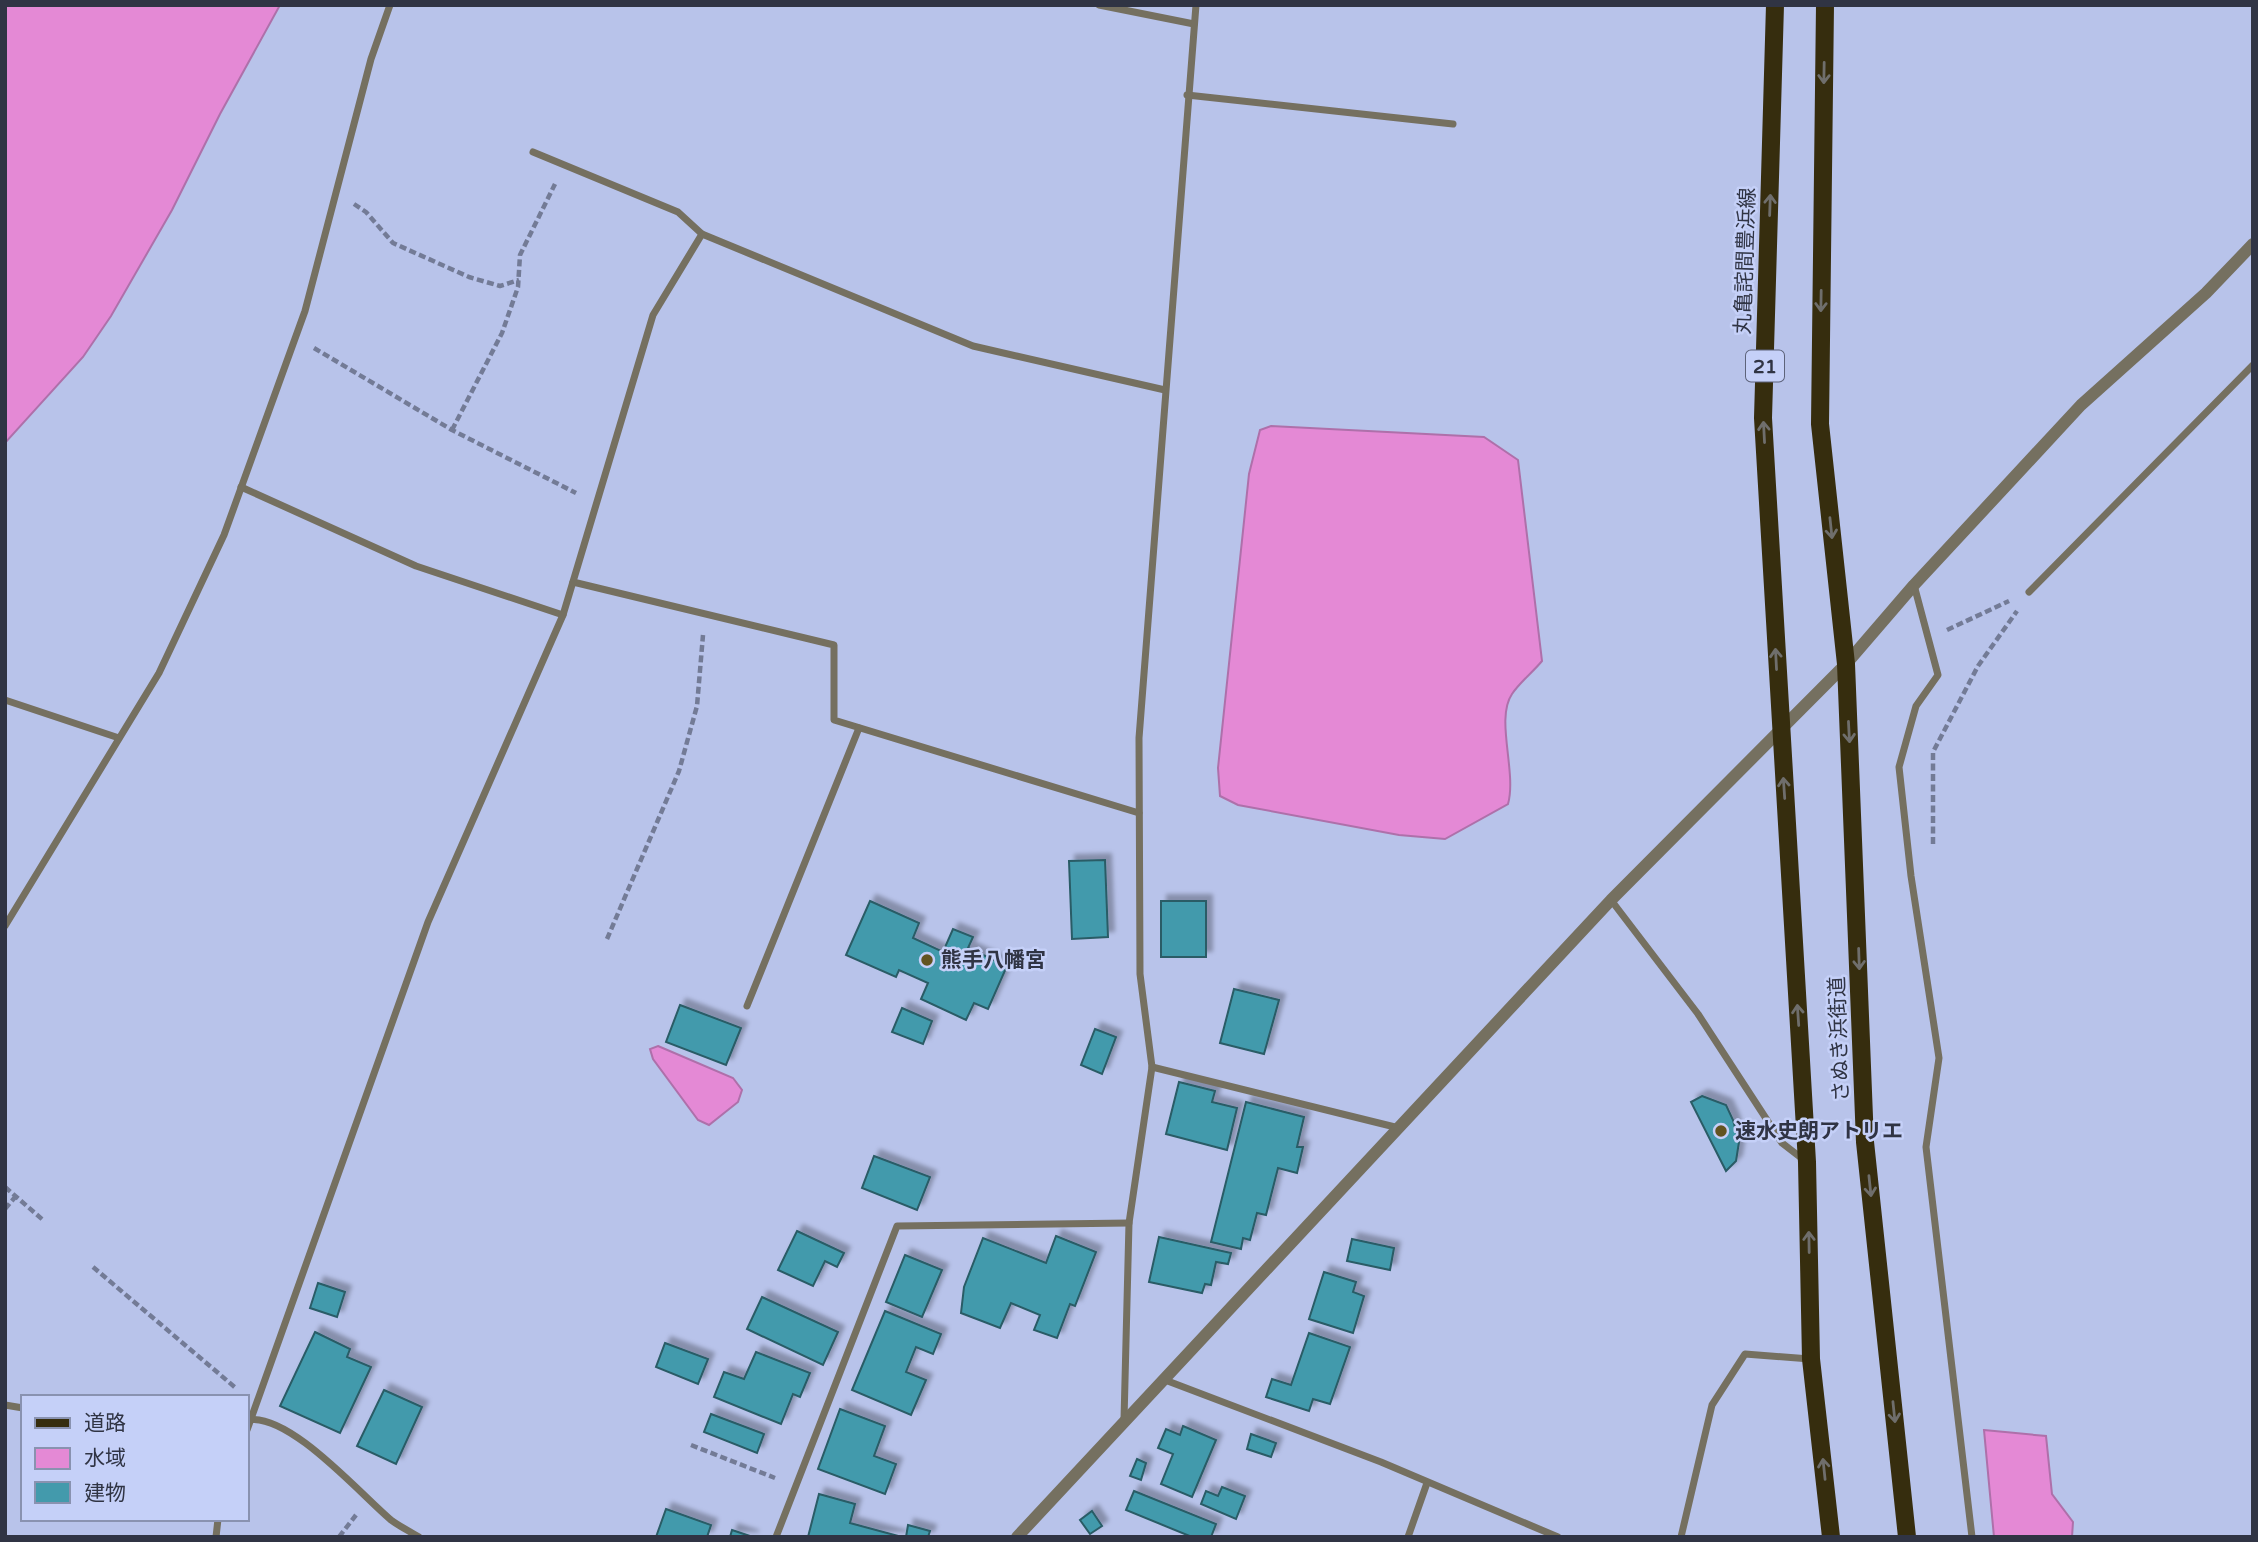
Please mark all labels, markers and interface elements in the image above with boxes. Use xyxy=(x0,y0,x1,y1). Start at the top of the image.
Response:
one-way arrow xyxy=(1818,62,1831,85)
street label: 丸亀詫間豊浜線 xyxy=(1730,187,1761,335)
one-way arrow xyxy=(1763,193,1776,216)
one-way arrow xyxy=(1814,289,1828,312)
road number: 21 xyxy=(1746,350,1784,382)
one-way arrow xyxy=(1757,421,1770,444)
one-way arrow xyxy=(1825,516,1838,539)
one-way arrow xyxy=(1769,648,1782,671)
one-way arrow xyxy=(1842,720,1855,743)
one-way arrow xyxy=(1777,777,1790,800)
one-way arrow xyxy=(1853,947,1866,970)
place label: 熊手八幡宮 xyxy=(941,948,1046,973)
marker: 熊手八幡宮 xyxy=(919,952,935,968)
street label: さぬき浜街道 xyxy=(1825,976,1854,1102)
one-way arrow xyxy=(1791,1004,1804,1027)
place label: 速水史朗アトリエ xyxy=(1735,1119,1903,1144)
marker: 速水史朗アトリエ xyxy=(1713,1123,1729,1139)
one-way arrow xyxy=(1864,1174,1877,1197)
one-way arrow xyxy=(1802,1231,1816,1254)
legend xyxy=(21,1395,248,1521)
one-way arrow xyxy=(1888,1401,1901,1423)
text: 道路 xyxy=(84,1411,126,1436)
text: 水域 xyxy=(84,1446,126,1471)
one-way arrow xyxy=(1817,1458,1830,1481)
text: 建物 xyxy=(84,1481,126,1506)

